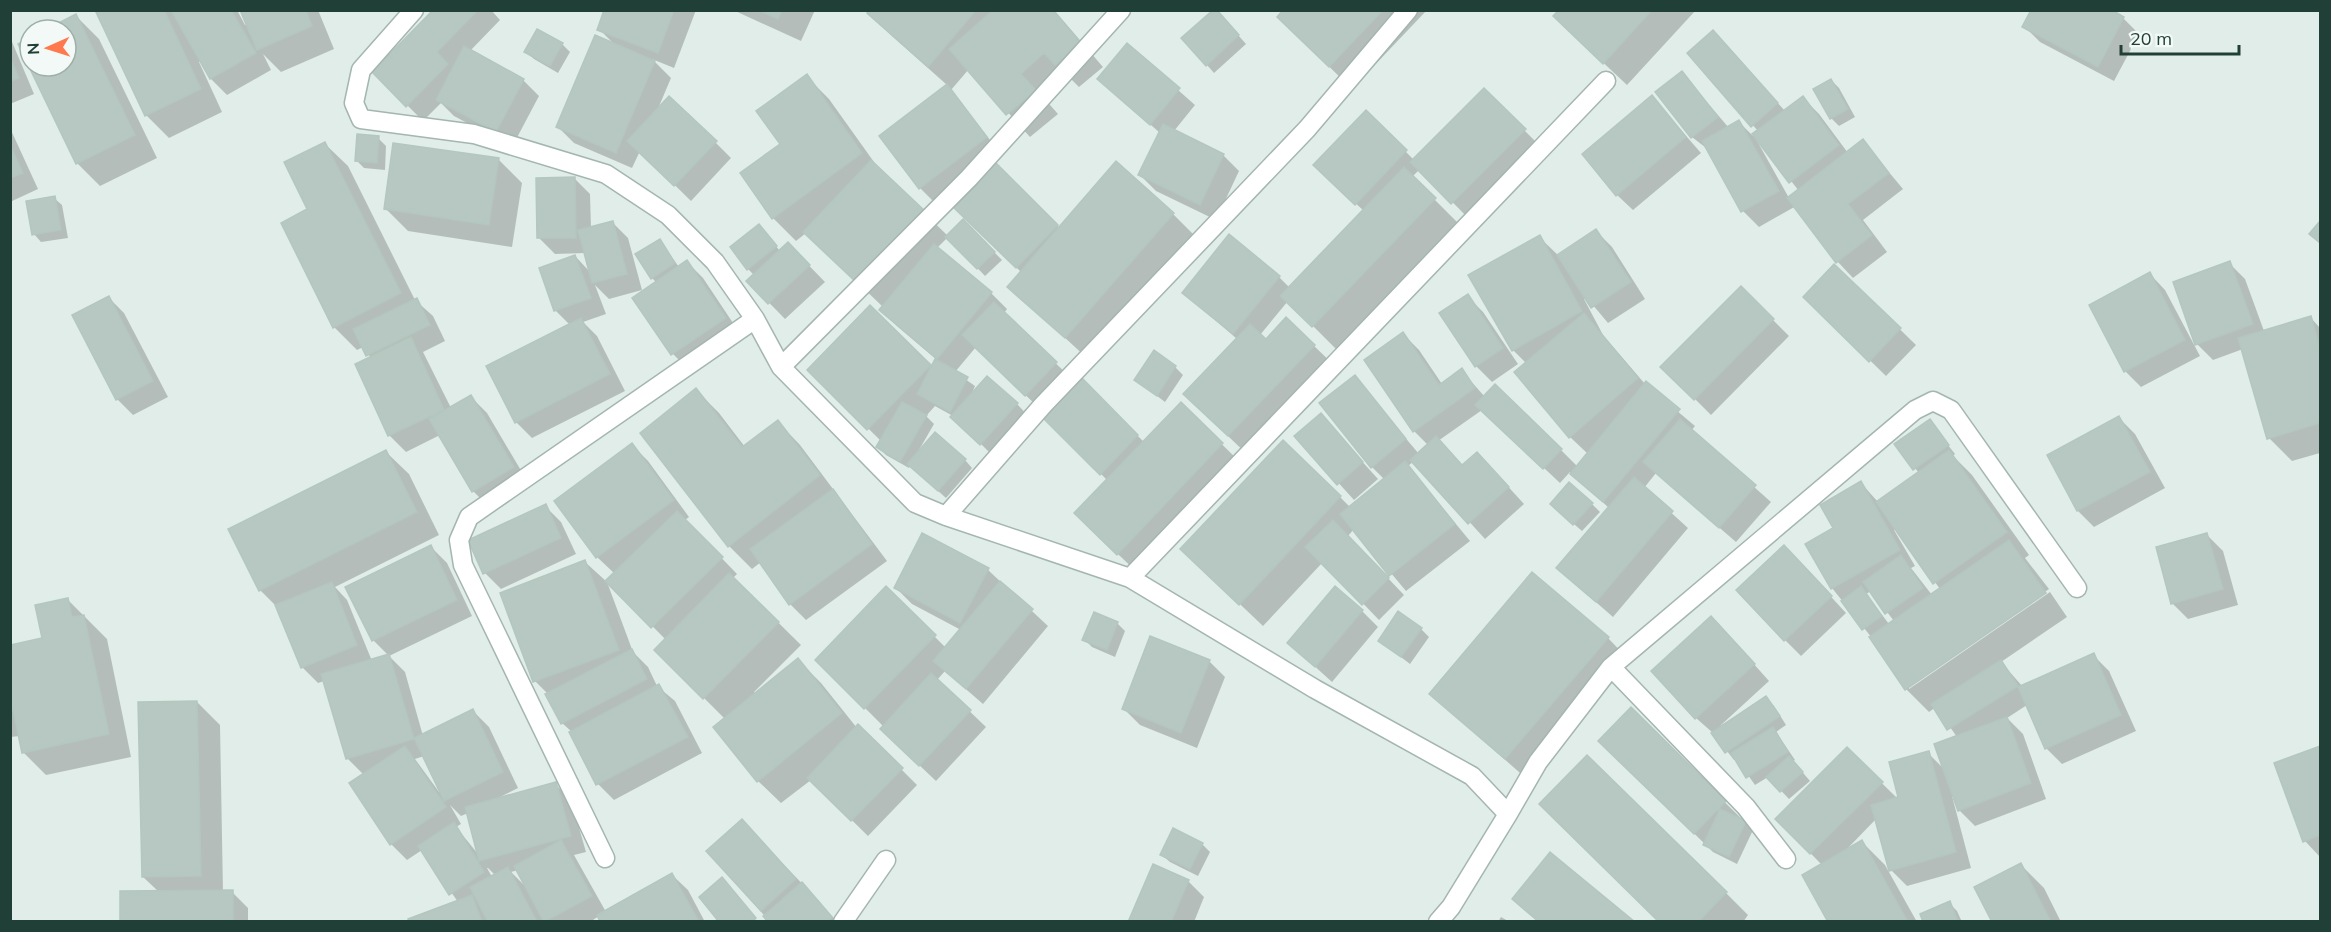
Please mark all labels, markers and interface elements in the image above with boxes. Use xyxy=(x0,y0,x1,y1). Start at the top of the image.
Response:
north arrow xyxy=(18,18,78,78)
scale bar xyxy=(2121,18,2240,56)
text: 20 m xyxy=(2130,27,2172,50)
text: N xyxy=(23,42,43,55)

